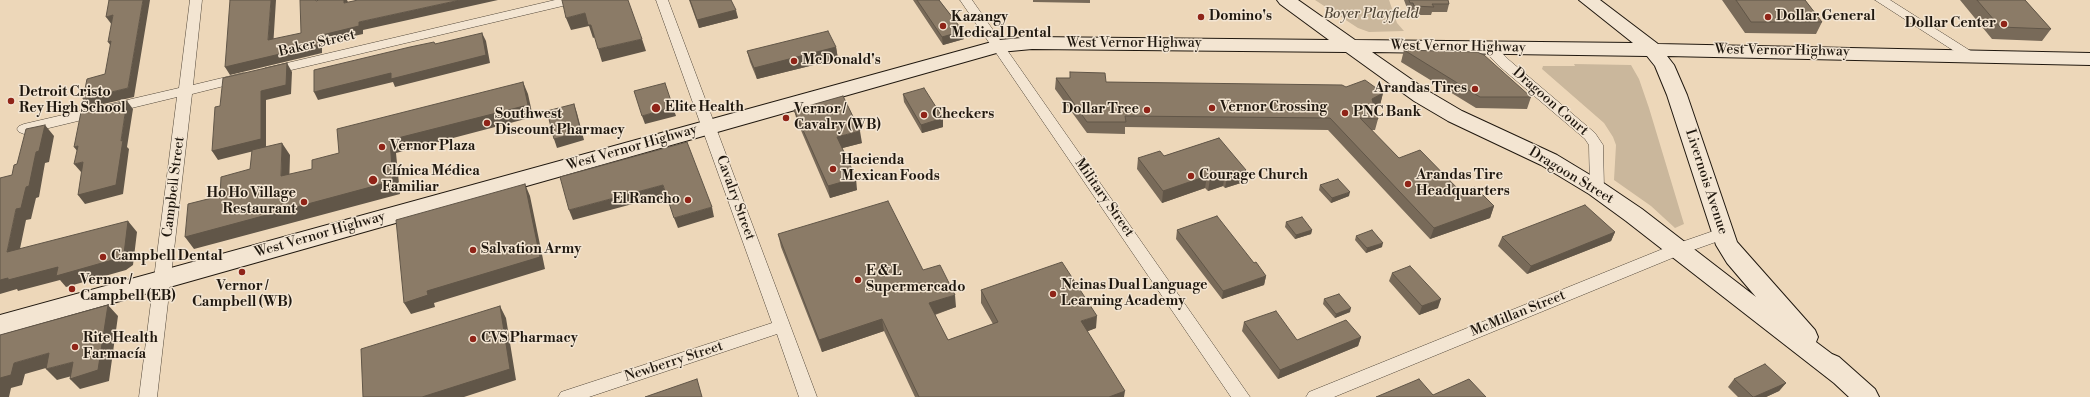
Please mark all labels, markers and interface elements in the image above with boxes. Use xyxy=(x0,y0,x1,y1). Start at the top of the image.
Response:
park label: Boyer Playfield xyxy=(1324,7,1418,23)
place label: Domino's xyxy=(1209,9,1272,25)
place label: Dollar General xyxy=(1776,9,1875,25)
place label: Kazangy Medical Dental xyxy=(951,10,1051,42)
marker: Domino's xyxy=(1196,12,1206,22)
marker: Dollar General xyxy=(1763,12,1773,22)
place label: Dollar Center xyxy=(1905,16,1996,32)
marker: Dollar Center xyxy=(1999,19,2009,29)
marker: Kazangy Medical Dental xyxy=(938,21,948,31)
street label: Baker Street xyxy=(277,27,357,61)
street label: West Vernor Highway xyxy=(1066,36,1202,52)
street label: West Vernor Highway xyxy=(1390,37,1526,57)
street label: West Vernor Highway xyxy=(1714,41,1850,61)
place label: McDonald's xyxy=(802,53,881,69)
marker: McDonald's xyxy=(789,56,799,66)
street label: Dragoon Court xyxy=(1509,64,1591,140)
place label: Arandas Tires xyxy=(1374,81,1467,97)
marker: Arandas Tires xyxy=(1470,84,1480,94)
place label: Detroit Cristo Rey High School xyxy=(19,85,126,118)
marker: Detroit Cristo Rey High School xyxy=(6,96,16,106)
place label: Elite Health xyxy=(665,100,744,116)
place label: Vernor Crossing xyxy=(1220,100,1327,116)
marker: Elite Health xyxy=(650,102,662,114)
place label: Vernor / Cavalry (WB) xyxy=(794,102,881,134)
place label: Dollar Tree xyxy=(1062,102,1139,118)
marker: Vernor Crossing xyxy=(1207,103,1217,113)
marker: Dollar Tree xyxy=(1142,105,1152,115)
place label: PNC Bank xyxy=(1353,105,1421,121)
place label: Southwest Discount Pharmacy xyxy=(495,107,624,140)
place label: Checkers xyxy=(932,107,994,123)
marker: PNC Bank xyxy=(1340,108,1350,118)
marker: Checkers xyxy=(919,110,929,120)
marker: Vernor / Cavalry (WB) xyxy=(781,113,791,123)
marker: Southwest Discount Pharmacy xyxy=(482,118,492,128)
street label: West Vernor Highway xyxy=(565,121,699,175)
street label: Livernois Avenue xyxy=(1681,127,1731,237)
street label: Campbell Street xyxy=(159,136,189,238)
place label: Vernor Plaza xyxy=(390,139,475,155)
marker: Vernor Plaza xyxy=(377,142,387,152)
street label: Dragoon Street xyxy=(1525,144,1617,208)
street label: Cavalry Street xyxy=(712,153,758,243)
place label: Hacienda Mexican Foods xyxy=(841,153,940,186)
street label: Military Street xyxy=(1071,155,1137,241)
place label: Clínica Médica Familiar xyxy=(382,164,480,196)
marker: Hacienda Mexican Foods xyxy=(828,164,838,174)
place label: Courage Church xyxy=(1199,168,1308,184)
place label: Arandas Tire Headquarters xyxy=(1416,168,1510,200)
marker: Courage Church xyxy=(1186,171,1196,181)
marker: Clínica Médica Familiar xyxy=(367,174,379,186)
marker: Arandas Tire Headquarters xyxy=(1403,179,1413,189)
place label: Ho Ho Village Restaurant xyxy=(206,186,296,218)
place label: El Rancho xyxy=(613,192,680,208)
marker: El Rancho xyxy=(683,195,693,205)
marker: Ho Ho Village Restaurant xyxy=(299,197,309,207)
street label: West Vernor Highway xyxy=(253,208,387,262)
place label: Salvation Army xyxy=(481,242,581,258)
marker: Salvation Army xyxy=(468,245,478,255)
place label: Campbell Dental xyxy=(111,249,223,265)
marker: Campbell Dental xyxy=(98,252,108,262)
place label: E & L Supermercado xyxy=(866,264,965,296)
marker: Vernor / Campbell (WB) xyxy=(237,267,247,277)
place label: Vernor / Campbell (EB) xyxy=(80,273,176,306)
marker: E & L Supermercado xyxy=(853,275,863,285)
place label: Neinas Dual Language Learning Academy xyxy=(1061,278,1208,310)
place label: Vernor / Campbell (WB) xyxy=(192,279,292,312)
marker: Vernor / Campbell (EB) xyxy=(67,284,77,294)
street label: McMillan Street xyxy=(1468,287,1568,341)
marker: Neinas Dual Language Learning Academy xyxy=(1048,289,1058,299)
place label: Rite Health Farmacía xyxy=(83,331,158,364)
place label: CVS Pharmacy xyxy=(481,331,578,347)
marker: CVS Pharmacy xyxy=(468,334,478,344)
street label: Newberry Street xyxy=(623,338,725,386)
marker: Rite Health Farmacía xyxy=(70,342,80,352)

